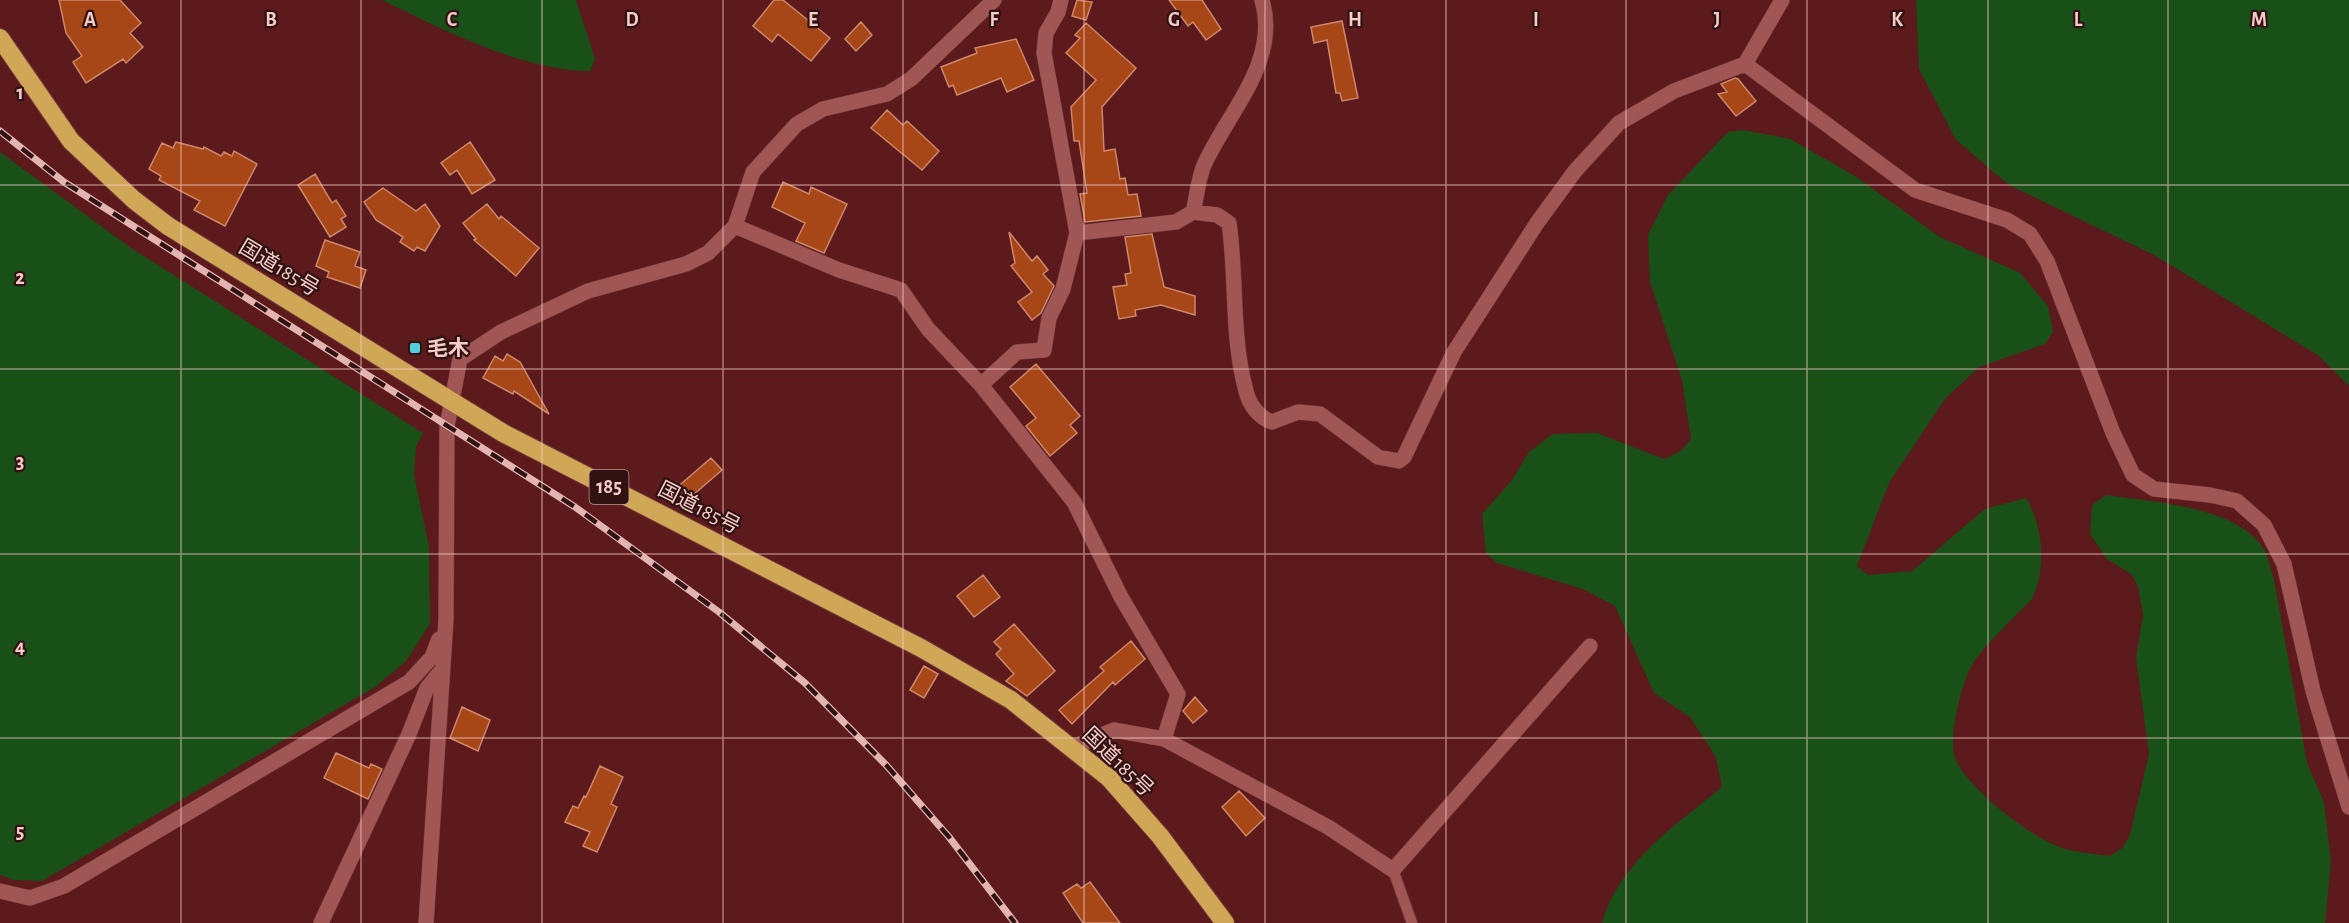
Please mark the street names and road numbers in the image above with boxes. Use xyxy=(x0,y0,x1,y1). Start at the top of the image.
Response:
street label: 国道185号 xyxy=(235,235,323,300)
road number: 185 xyxy=(590,470,628,504)
street label: 国道185号 xyxy=(655,478,744,538)
street label: 国道185号 xyxy=(1079,723,1158,800)

